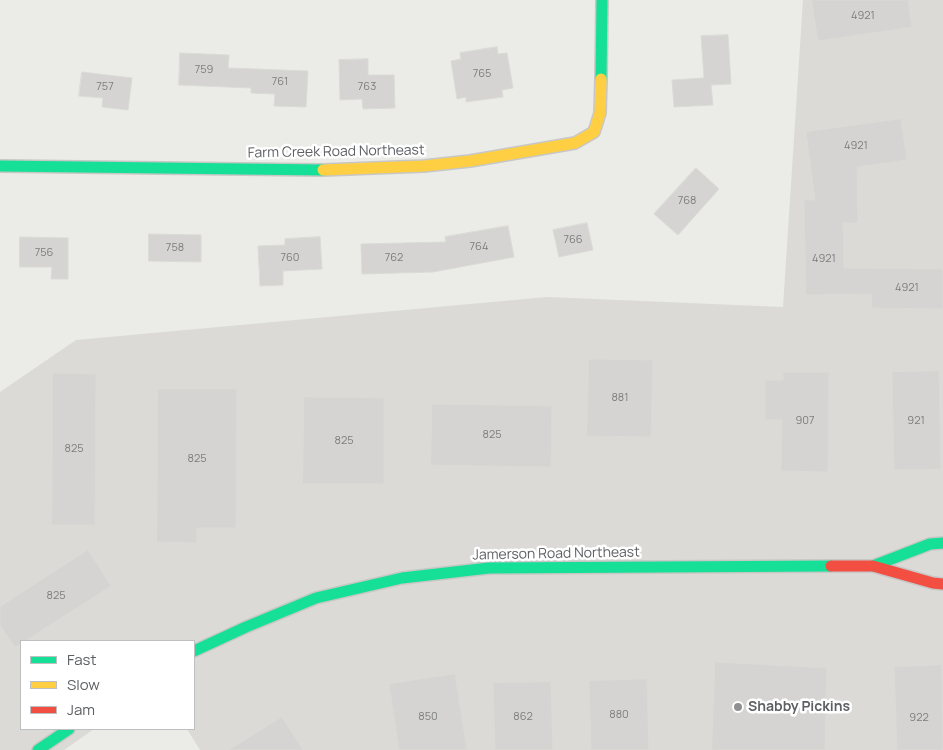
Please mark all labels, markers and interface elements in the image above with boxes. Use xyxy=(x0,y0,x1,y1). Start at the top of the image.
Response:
house number: 4921 xyxy=(851,9,875,23)
house number: 759 xyxy=(195,63,213,77)
house number: 765 xyxy=(473,67,491,81)
house number: 761 xyxy=(272,75,288,89)
house number: 757 xyxy=(96,80,114,94)
house number: 763 xyxy=(358,80,376,94)
house number: 4921 xyxy=(844,139,868,153)
street label: Farm Creek Road Northeast xyxy=(247,142,425,162)
house number: 768 xyxy=(678,194,696,208)
house number: 766 xyxy=(563,233,583,247)
house number: 764 xyxy=(470,240,488,254)
house number: 758 xyxy=(166,241,184,255)
house number: 756 xyxy=(35,246,53,260)
house number: 760 xyxy=(280,251,300,265)
house number: 762 xyxy=(385,251,403,265)
house number: 4921 xyxy=(812,252,836,266)
house number: 4921 xyxy=(895,281,919,295)
house number: 881 xyxy=(611,391,629,405)
house number: 907 xyxy=(795,414,815,428)
house number: 921 xyxy=(907,414,925,428)
house number: 825 xyxy=(482,428,502,442)
house number: 825 xyxy=(334,434,354,448)
house number: 825 xyxy=(64,442,84,456)
house number: 825 xyxy=(187,452,207,466)
street label: Jamerson Road Northeast xyxy=(472,544,640,564)
house number: 825 xyxy=(46,589,66,603)
legend xyxy=(20,640,195,730)
text: Fast xyxy=(67,649,96,670)
text: Slow xyxy=(67,674,100,695)
text: Jam xyxy=(67,699,95,720)
place label: Shabby Pickins xyxy=(748,699,850,715)
marker: Shabby Pickins xyxy=(732,701,744,713)
house number: 880 xyxy=(609,708,629,722)
house number: 850 xyxy=(418,710,438,724)
house number: 862 xyxy=(513,710,533,724)
house number: 922 xyxy=(909,711,929,725)

